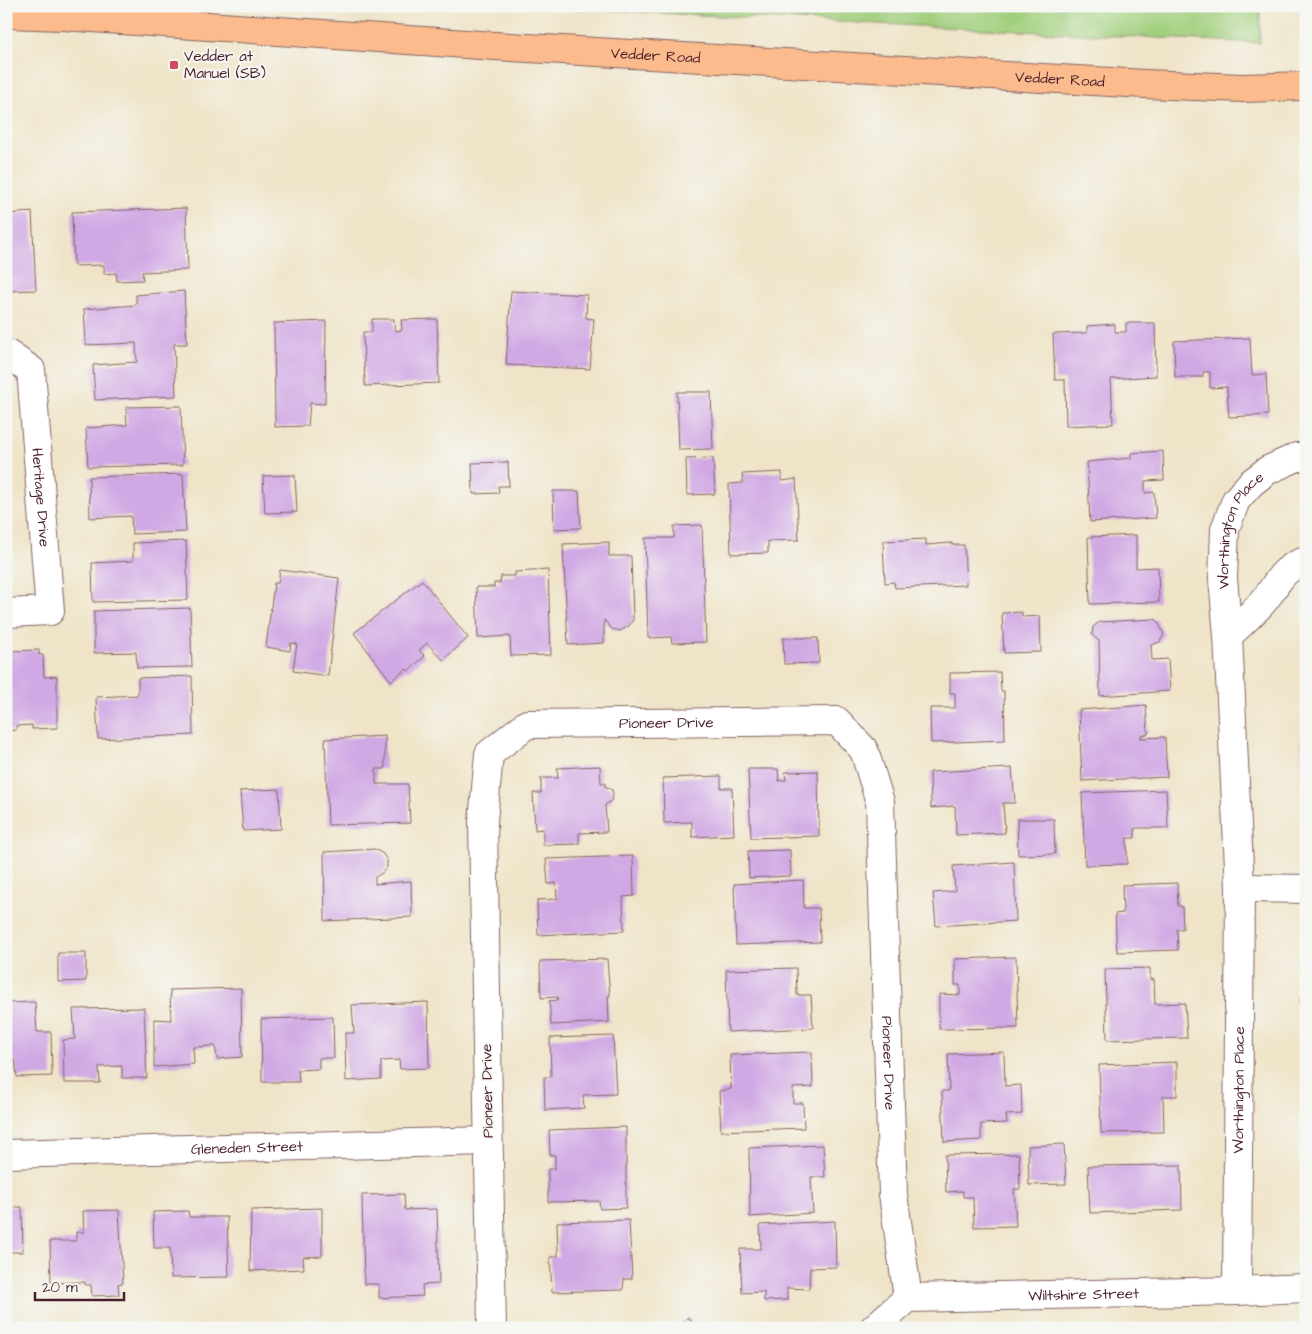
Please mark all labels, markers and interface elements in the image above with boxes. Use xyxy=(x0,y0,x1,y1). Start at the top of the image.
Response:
street label: Vedder Road xyxy=(610,43,701,69)
place label: Vedder at Manuel (SB) xyxy=(184,46,266,84)
marker: Vedder at Manuel (SB) xyxy=(168,59,180,71)
street label: Vedder Road xyxy=(1014,66,1106,93)
street label: Heritage Drive xyxy=(26,447,55,548)
street label: Worthington Place xyxy=(1213,467,1268,590)
street label: Pioneer Drive xyxy=(619,712,714,734)
street label: Pioneer Drive xyxy=(876,1015,900,1111)
street label: Worthington Place xyxy=(1228,1026,1250,1154)
street label: Pioneer Drive xyxy=(476,1044,499,1138)
street label: Gleneden Street xyxy=(191,1136,303,1160)
scale bar xyxy=(35,1269,124,1301)
text: 20 m xyxy=(42,1277,78,1298)
street label: Wiltshire Street xyxy=(1028,1283,1139,1306)

